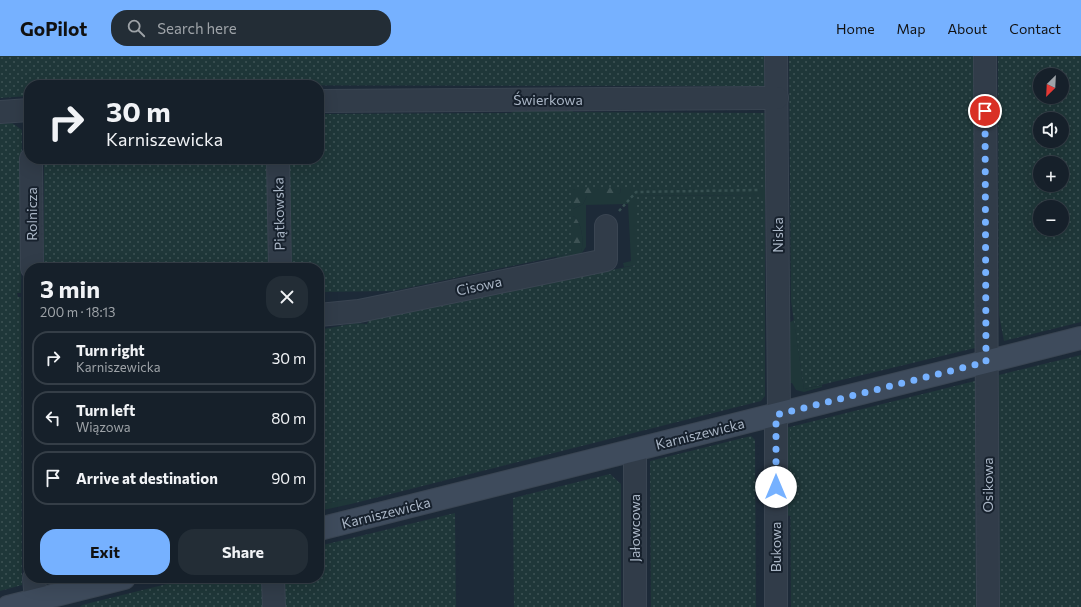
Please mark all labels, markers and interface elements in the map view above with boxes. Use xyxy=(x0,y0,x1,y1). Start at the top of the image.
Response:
search box xyxy=(111,10,391,46)
text: GoPilot xyxy=(20,17,87,40)
icon: search xyxy=(125,17,147,39)
text: Search here xyxy=(157,19,237,37)
text: Home xyxy=(836,20,875,37)
text: Map xyxy=(897,20,925,37)
text: About xyxy=(947,20,987,37)
text: Contact xyxy=(1009,20,1061,37)
north arrow xyxy=(1033,68,1069,104)
map controls xyxy=(1033,68,1069,236)
street label: Świerkowa xyxy=(513,91,583,108)
text: 30 m xyxy=(106,94,171,128)
pin xyxy=(968,94,1002,128)
icon: right xyxy=(40,96,92,148)
icon: arrive xyxy=(974,100,996,122)
button: sound xyxy=(1033,112,1069,148)
text: Karniszewicka xyxy=(106,128,223,150)
button: + xyxy=(1033,156,1069,192)
street label: Piątkowska xyxy=(269,177,288,251)
street label: Rolnicza xyxy=(23,187,40,241)
button: − xyxy=(1033,200,1069,236)
street label: Niska xyxy=(769,217,786,253)
street label: Cisowa xyxy=(455,272,503,299)
text: 3 min xyxy=(40,274,100,303)
button: close xyxy=(266,276,308,318)
text: 200 m · 18:13 xyxy=(40,304,116,320)
text: Turn right xyxy=(76,341,145,359)
icon: right xyxy=(42,347,64,369)
text: 30 m xyxy=(272,349,306,367)
text: Karniszewicka xyxy=(76,359,161,375)
text: Turn left xyxy=(76,401,135,419)
icon: left xyxy=(42,407,64,429)
text: 80 m xyxy=(271,409,306,427)
street label: Karniszewicka xyxy=(654,414,746,453)
text: Wiązowa xyxy=(76,419,130,435)
street label: Osikowa xyxy=(979,457,996,513)
position arrow xyxy=(755,466,797,508)
icon: arrive xyxy=(42,467,64,489)
text: Arrive at destination xyxy=(76,469,218,487)
text: 90 m xyxy=(271,469,306,487)
street label: Karniszewicka xyxy=(340,493,432,532)
street label: Jałowcowa xyxy=(626,494,643,562)
street label: Bukowa xyxy=(767,522,784,572)
button: Exit xyxy=(40,529,170,575)
button: Share xyxy=(178,529,308,575)

